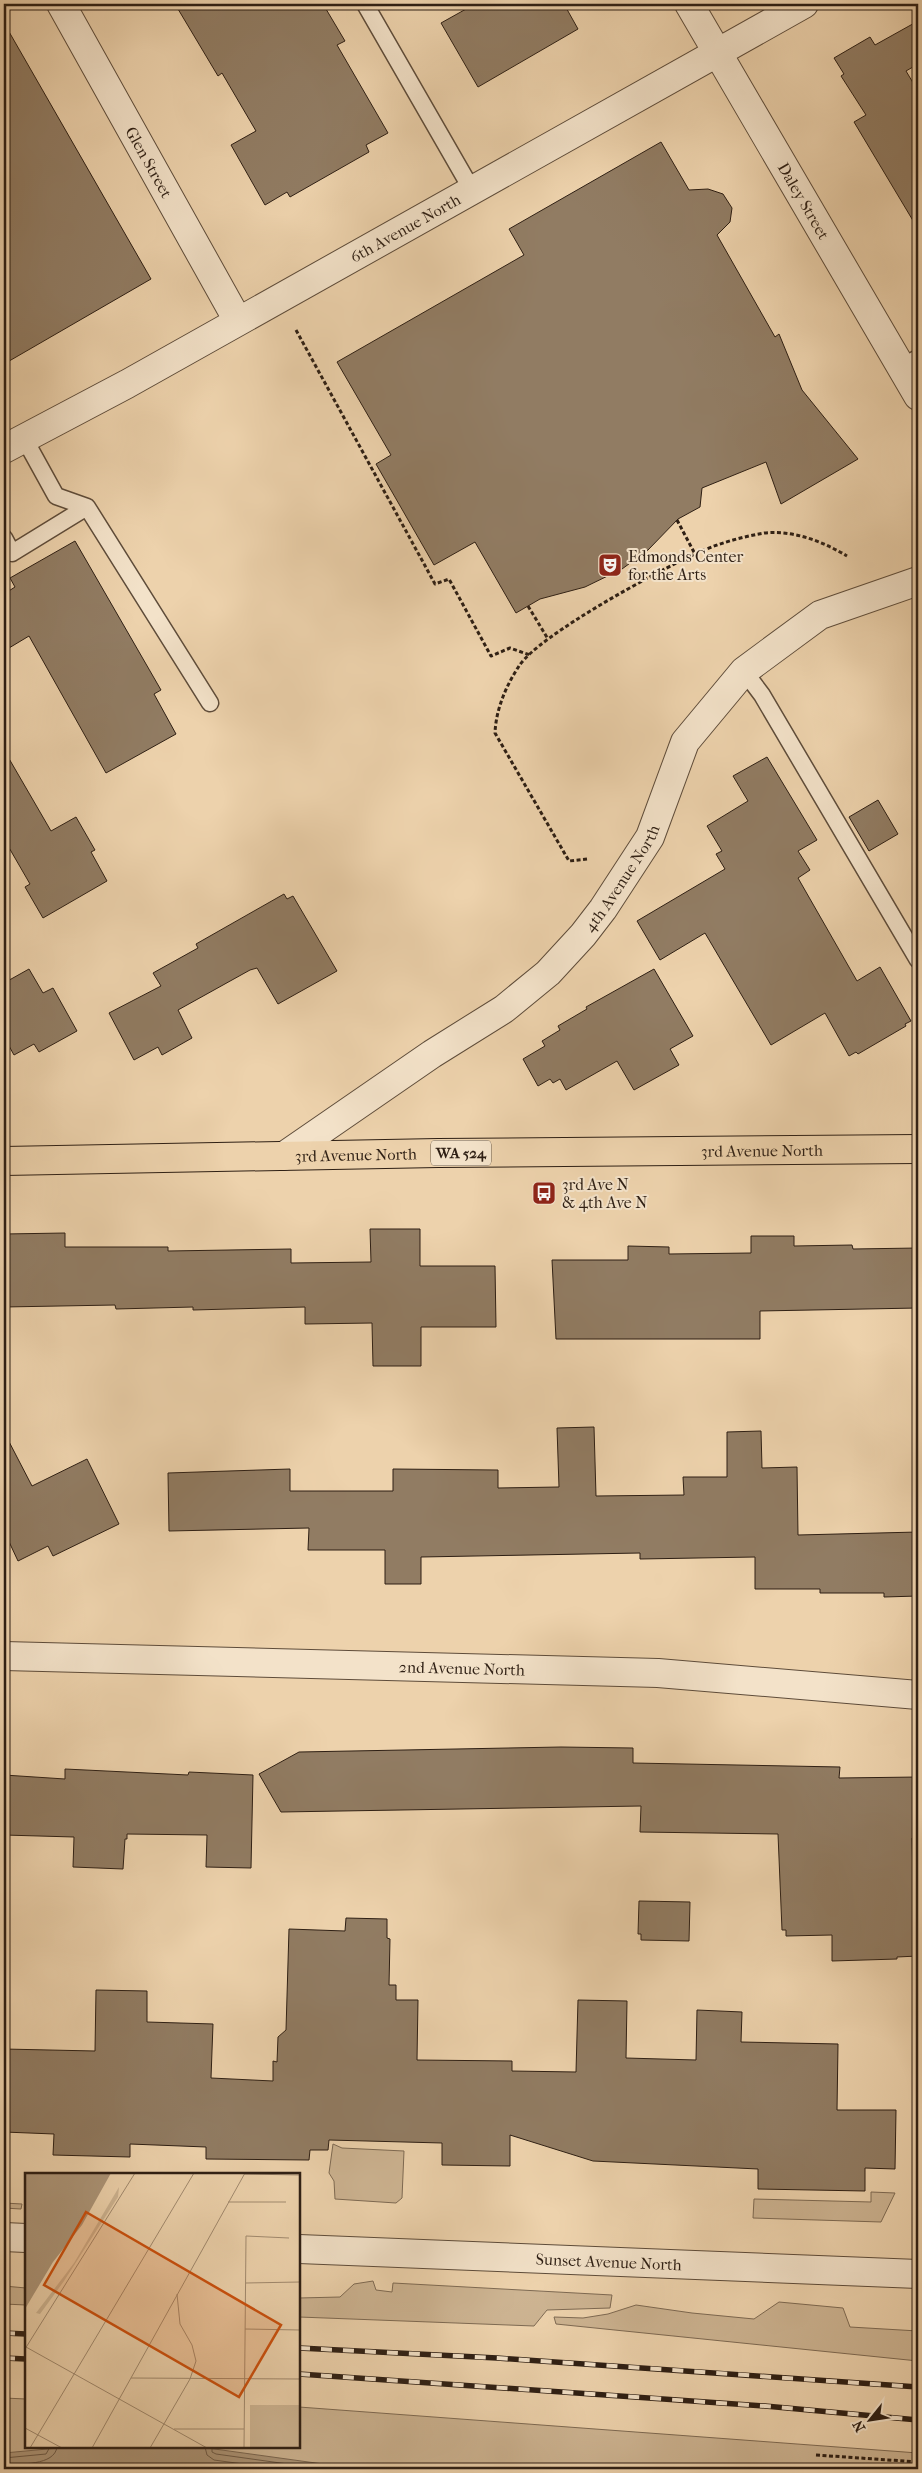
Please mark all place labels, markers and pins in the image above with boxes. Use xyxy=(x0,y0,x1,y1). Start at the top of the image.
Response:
place label: Edmonds Center for the Arts xyxy=(628,547,743,584)
theatre icon: Edmonds Center for the Arts xyxy=(597,552,623,578)
place label: 3rd Ave N & 4th Ave N xyxy=(562,1175,647,1212)
bus stop icon: 3rd Ave N & 4th Ave N xyxy=(531,1180,557,1206)

